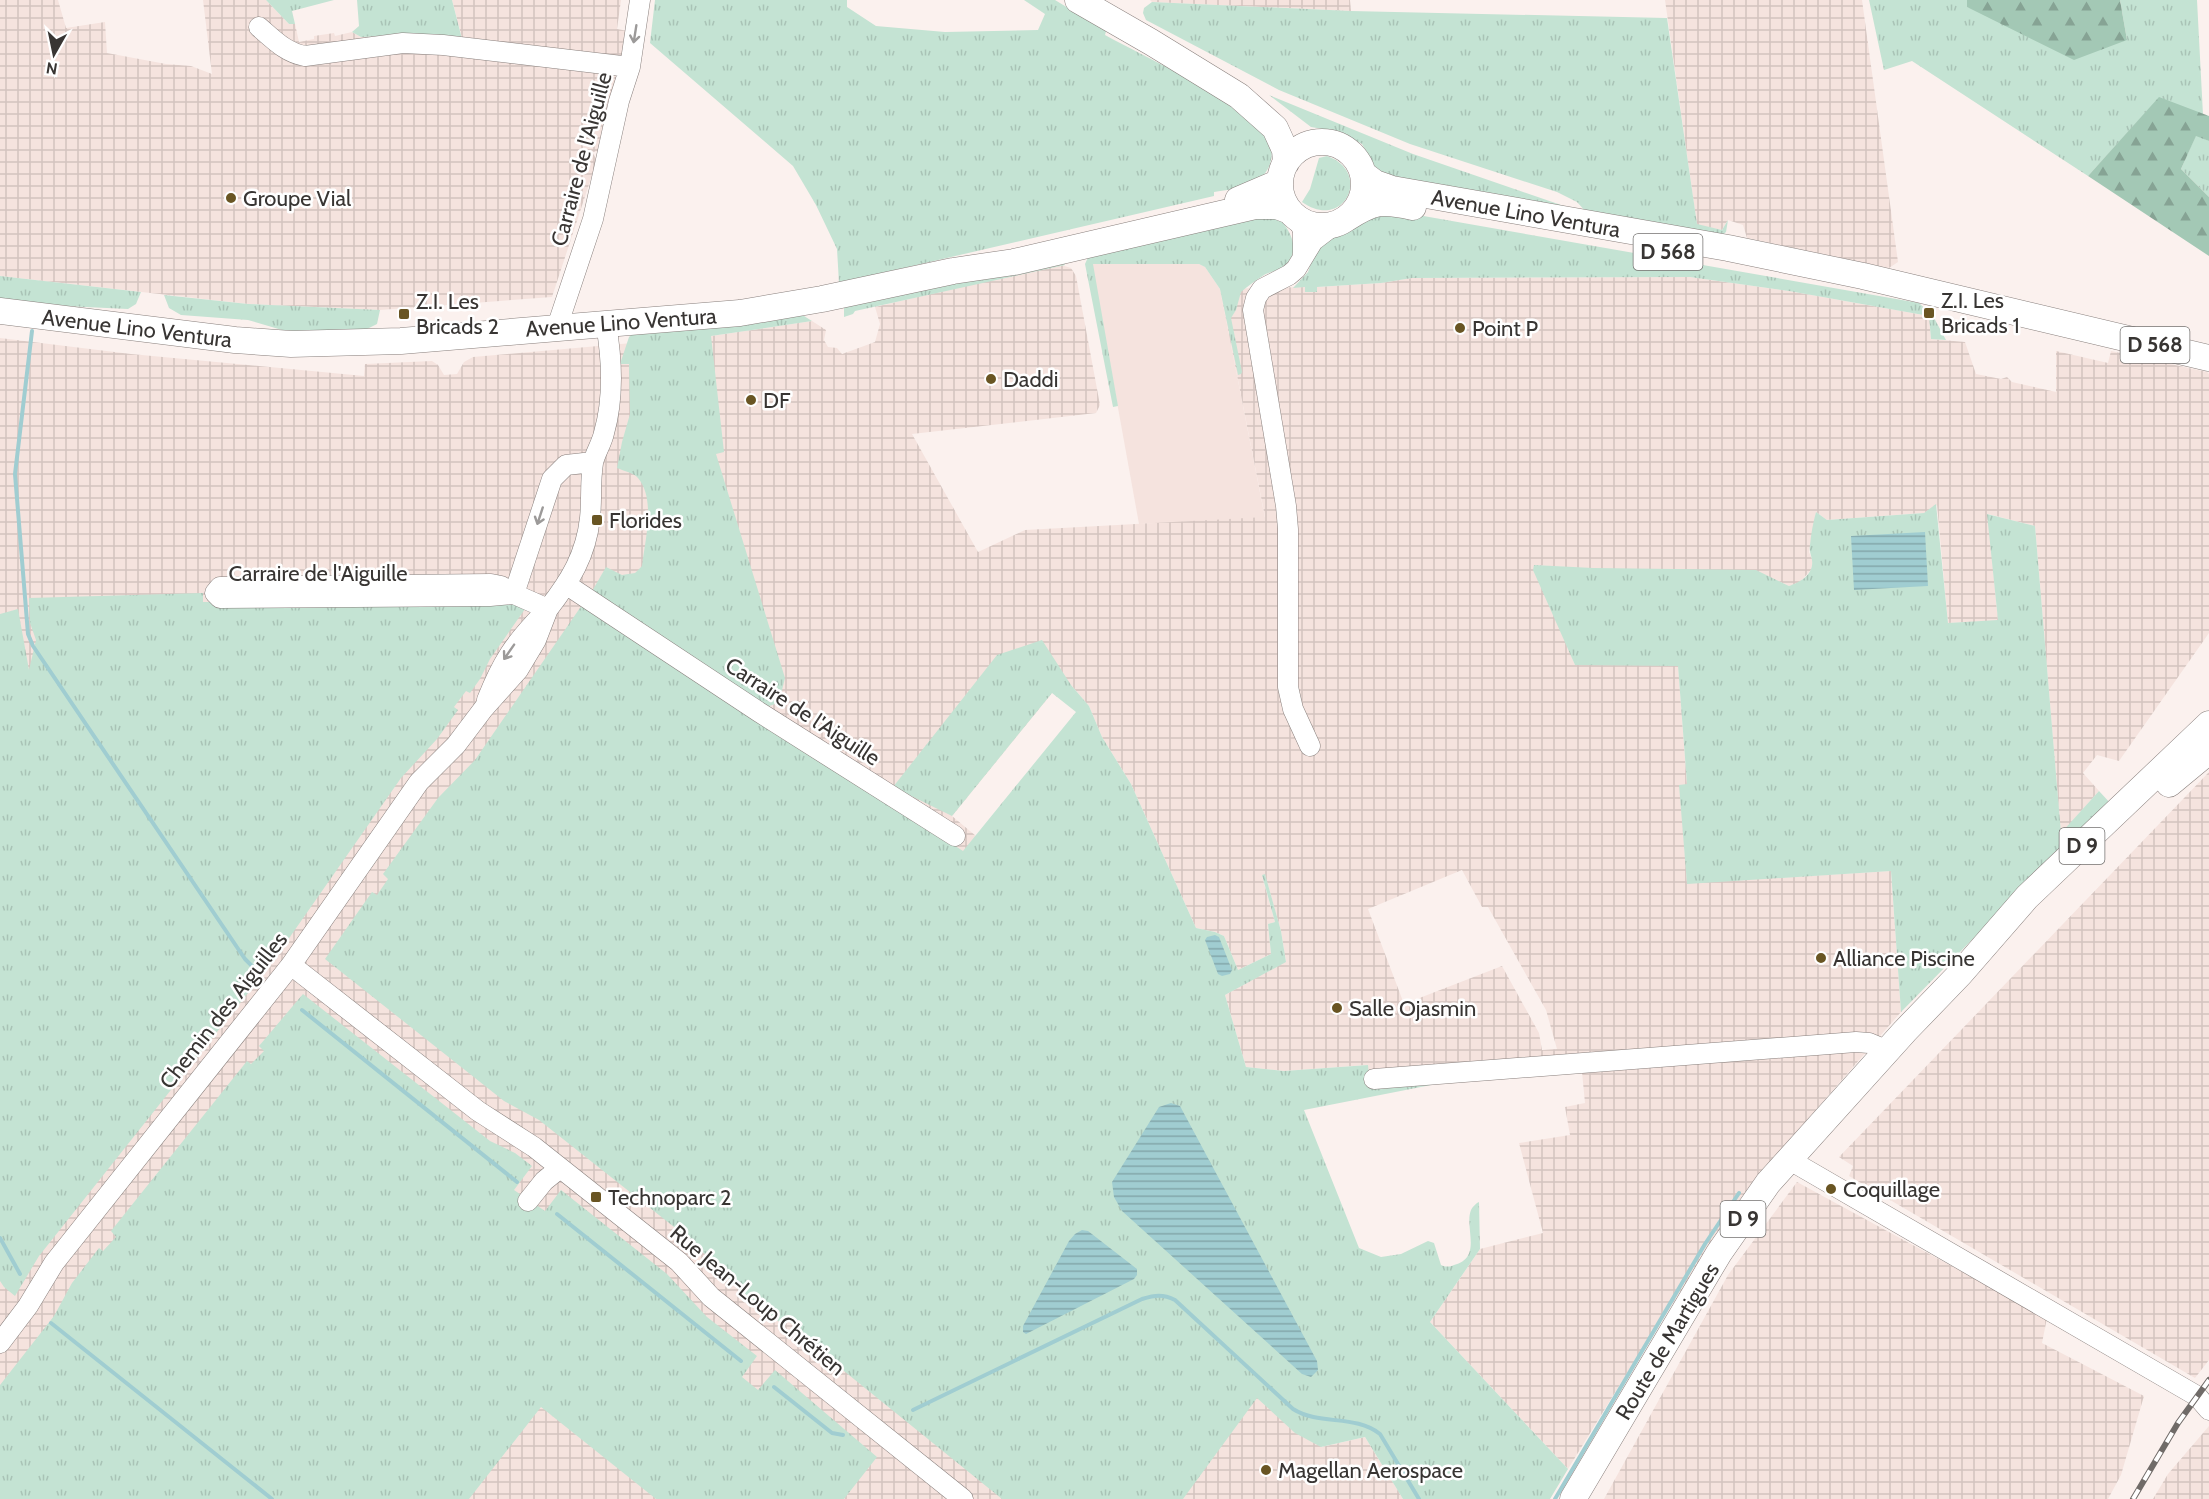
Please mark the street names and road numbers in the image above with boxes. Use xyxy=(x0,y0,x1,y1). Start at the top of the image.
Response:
street label: Carraire de l'Aiguille xyxy=(545,69,618,249)
street label: Avenue Lino Ventura xyxy=(1429,184,1623,243)
road number: D 568 xyxy=(1634,234,1702,270)
street label: Avenue Lino Ventura xyxy=(525,302,718,343)
street label: Avenue Lino Ventura xyxy=(40,303,234,354)
road number: D 568 xyxy=(2120,327,2190,363)
street label: Carraire de l'Aiguille xyxy=(228,560,408,587)
street label: Carraire de l'Aiguille xyxy=(720,651,885,772)
road number: D 9 xyxy=(2060,828,2104,864)
street label: Chemin des Aiguilles xyxy=(154,927,293,1094)
road number: D 9 xyxy=(1720,1201,1766,1237)
street label: Rue Jean-Loup Chrétien xyxy=(665,1219,851,1381)
street label: Route de Martigues xyxy=(1610,1258,1725,1425)

